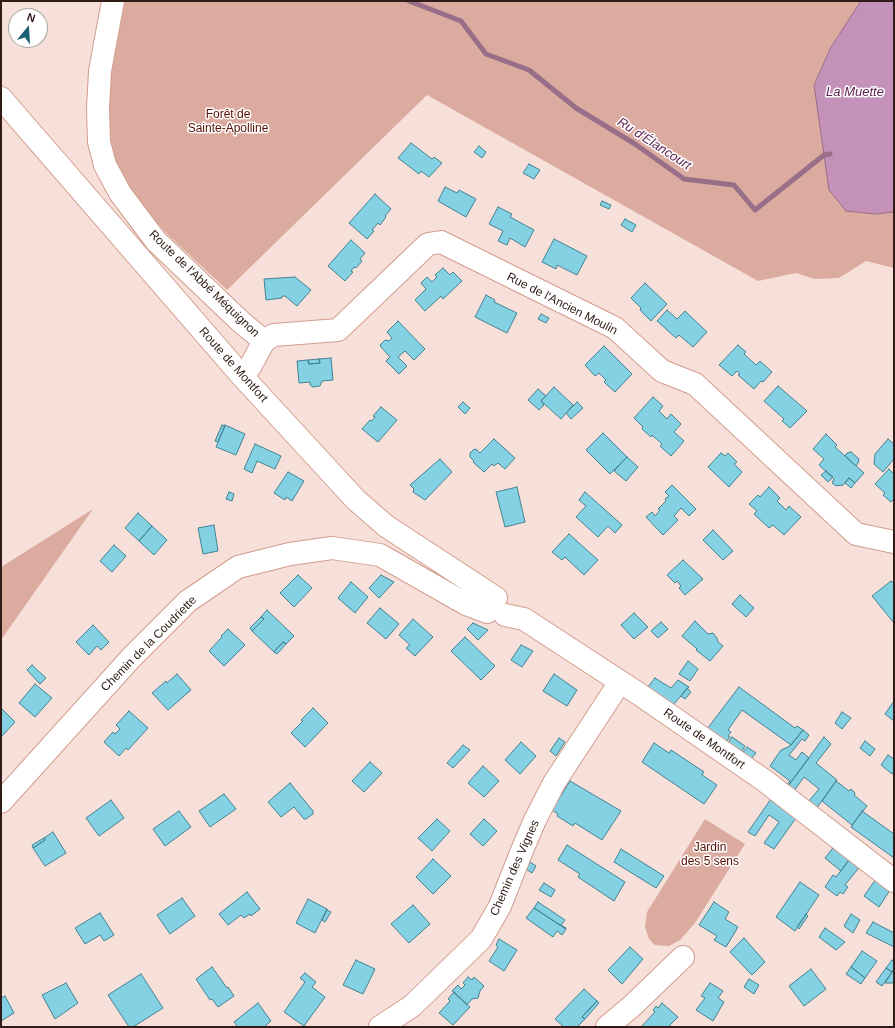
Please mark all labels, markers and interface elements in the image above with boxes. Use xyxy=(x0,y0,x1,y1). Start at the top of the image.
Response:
north arrow xyxy=(8,8,48,48)
text: N xyxy=(26,11,37,24)
water label: La Muette xyxy=(826,84,884,100)
park label: Forêt de Sainte-Apolline xyxy=(188,108,268,136)
water label: Ru d'Élancourt xyxy=(614,114,694,174)
street label: Route de l'Abbé Méquignon xyxy=(146,228,262,340)
street label: Rue de l'Ancien Moulin xyxy=(504,270,620,338)
street label: Route de Montfort xyxy=(196,324,270,406)
street label: Chemin de la Coudriette xyxy=(98,593,200,695)
street label: Route de Montfort xyxy=(661,706,747,772)
street label: Chemin des Vignes xyxy=(487,818,543,918)
park label: Jardin des 5 sens xyxy=(681,841,739,869)

